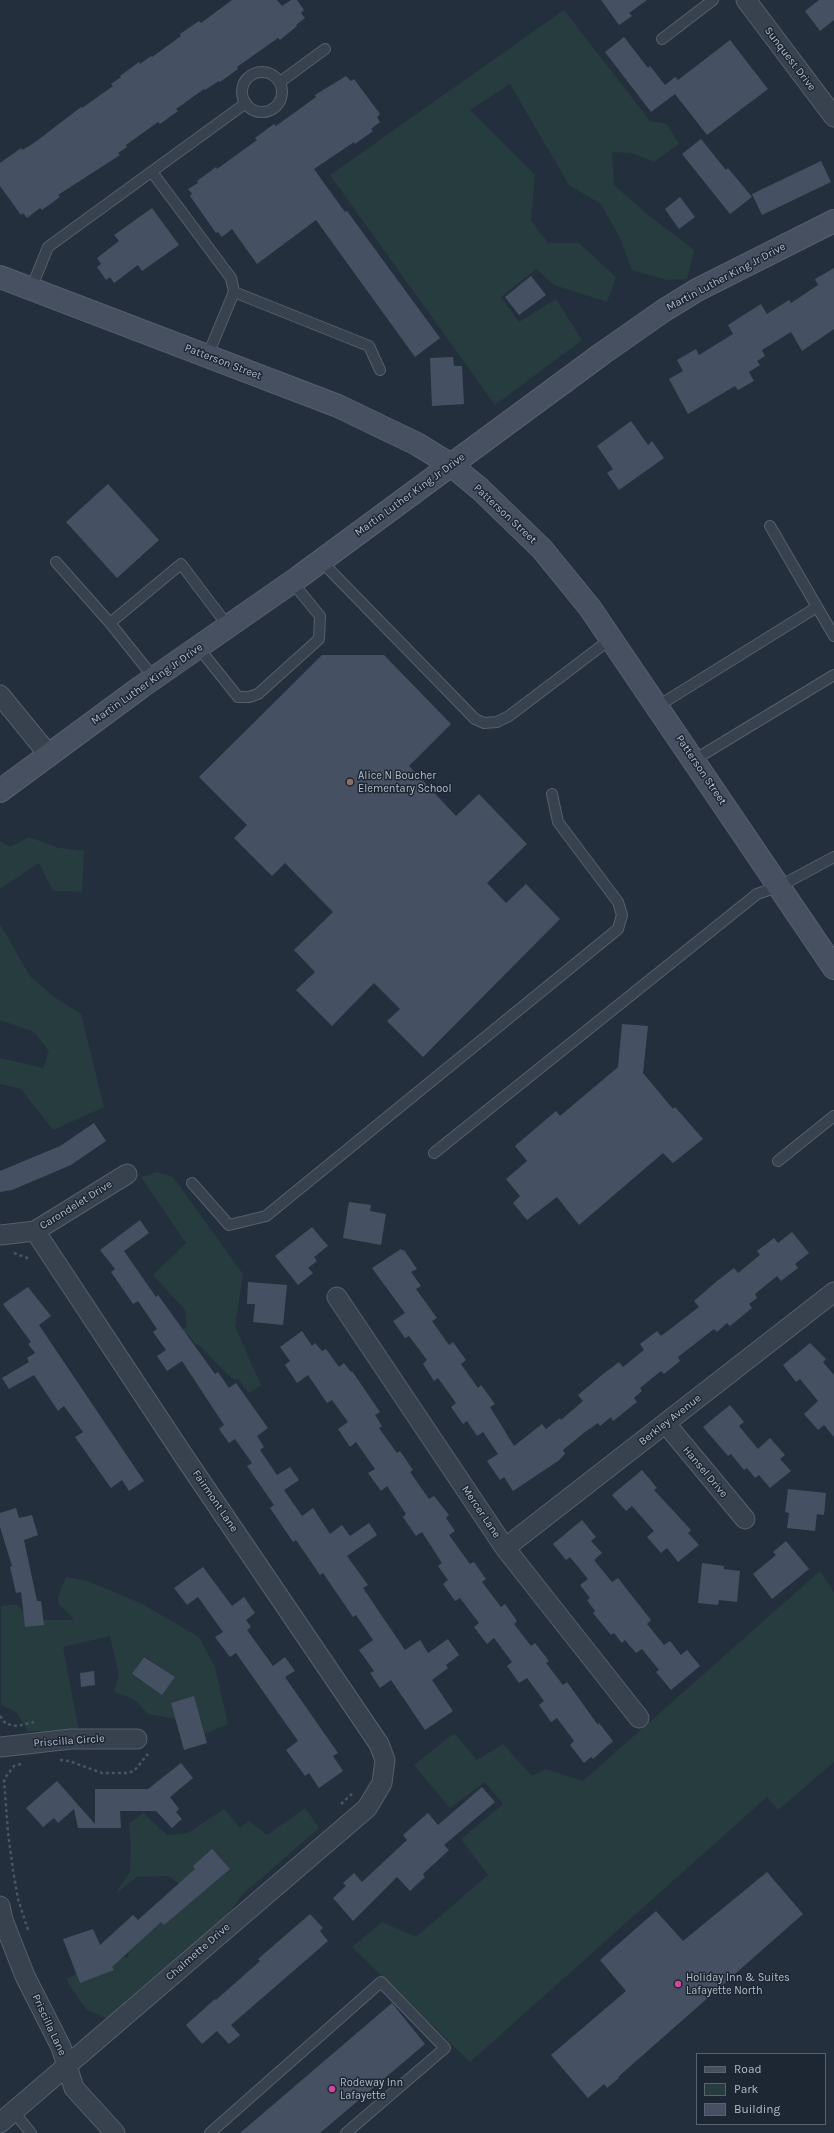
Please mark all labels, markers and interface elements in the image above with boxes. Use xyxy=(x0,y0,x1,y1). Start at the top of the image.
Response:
street label: Sunquest Drive xyxy=(762,24,818,94)
street label: Martin Luther King Jr Drive xyxy=(664,240,788,314)
street label: Patterson Street xyxy=(183,341,263,383)
street label: Martin Luther King Jr Drive xyxy=(352,451,468,539)
street label: Patterson Street xyxy=(471,481,539,547)
street label: Martin Luther King Jr Drive xyxy=(89,640,205,728)
street label: Patterson Street xyxy=(673,733,729,807)
place label: Alice N Boucher Elementary School xyxy=(358,769,451,795)
marker: Alice N Boucher Elementary School xyxy=(345,777,355,787)
street label: Carondelet Drive xyxy=(37,1177,115,1233)
street label: Berkley Avenue xyxy=(636,1392,704,1448)
street label: Hansel Drive xyxy=(680,1444,730,1500)
street label: Fairmont Lane xyxy=(189,1467,241,1535)
street label: Mercer Lane xyxy=(459,1483,503,1541)
street label: Priscilla Circle xyxy=(33,1732,105,1750)
street label: Chalmette Drive xyxy=(163,1921,233,1983)
place label: Holiday Inn & Suites Lafayette North xyxy=(686,1971,790,1997)
marker: Holiday Inn & Suites Lafayette North xyxy=(673,1979,683,1989)
street label: Priscilla Lane xyxy=(29,1992,69,2058)
legend xyxy=(696,2053,826,2125)
text: Road xyxy=(734,2062,762,2076)
place label: Rodeway Inn Lafayette xyxy=(340,2076,403,2102)
text: Park xyxy=(734,2082,758,2096)
marker: Rodeway Inn Lafayette xyxy=(327,2084,337,2094)
text: Building xyxy=(734,2102,780,2116)

